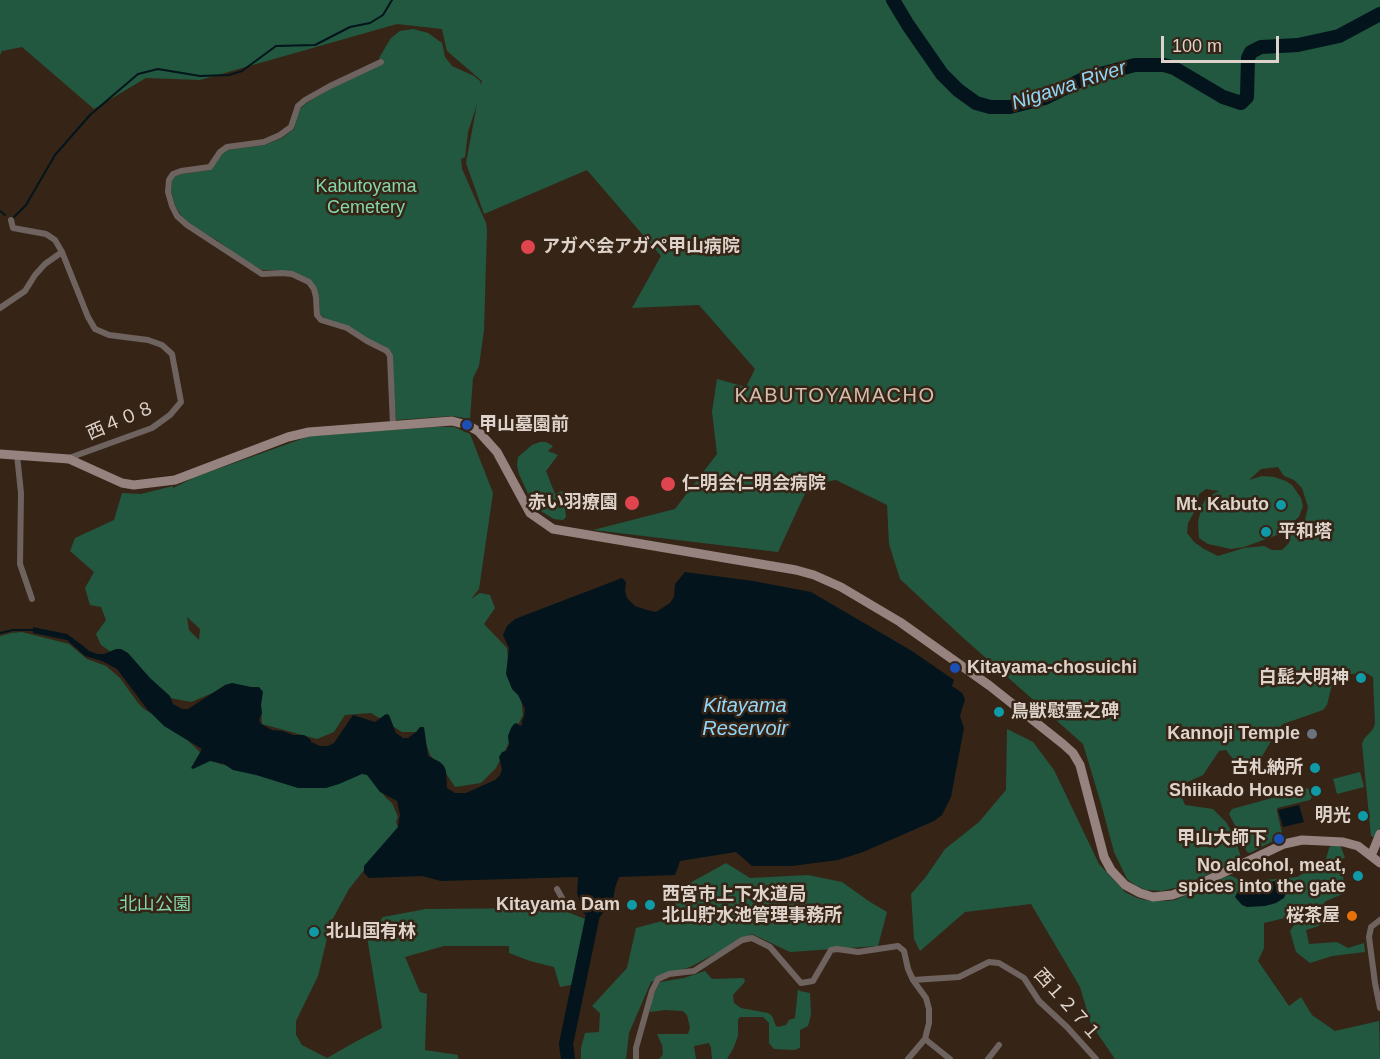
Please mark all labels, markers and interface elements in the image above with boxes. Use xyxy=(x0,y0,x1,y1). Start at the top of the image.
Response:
scale bar xyxy=(1164,24,1282,62)
text: 100 m xyxy=(1172,36,1222,56)
water label: Nigawa River xyxy=(1009,56,1129,116)
park label: Kabutoyama Cemetery xyxy=(315,176,417,219)
place label: アガペ会アガペ甲山病院 xyxy=(542,236,740,258)
marker: アガペ会アガペ甲山病院 xyxy=(519,238,537,256)
district label: KABUTOYAMACHO xyxy=(734,384,936,408)
street label: 西４０８ xyxy=(84,397,158,445)
place label: 甲山墓園前 xyxy=(479,414,569,436)
marker: 甲山墓園前 xyxy=(460,418,474,432)
place label: 仁明会仁明会病院 xyxy=(682,473,826,495)
marker: 仁明会仁明会病院 xyxy=(659,475,677,493)
place label: 赤い羽療園 xyxy=(528,492,618,514)
marker: 赤い羽療園 xyxy=(623,494,641,512)
place label: Mt. Kabuto xyxy=(1176,494,1269,516)
marker: Mt. Kabuto xyxy=(1274,498,1288,512)
place label: 平和塔 xyxy=(1278,521,1332,543)
marker: 平和塔 xyxy=(1259,525,1273,539)
place label: Kitayama-chosuichi xyxy=(967,657,1137,679)
marker: Kitayama-chosuichi xyxy=(948,661,962,675)
place label: 白髭大明神 xyxy=(1259,667,1349,689)
marker: 白髭大明神 xyxy=(1354,671,1368,685)
water label: Kitayama Reservoir xyxy=(702,694,788,741)
place label: 鳥獣慰霊之碑 xyxy=(1011,701,1119,723)
marker: 鳥獣慰霊之碑 xyxy=(992,705,1006,719)
place label: Kannoji Temple xyxy=(1167,723,1300,745)
marker: Kannoji Temple xyxy=(1305,727,1319,741)
place label: 古札納所 xyxy=(1231,757,1303,779)
marker: 古札納所 xyxy=(1308,761,1322,775)
place label: Shiikado House xyxy=(1169,780,1304,802)
marker: Shiikado House xyxy=(1309,784,1323,798)
place label: 明光 xyxy=(1315,805,1351,827)
marker: 明光 xyxy=(1356,809,1370,823)
place label: 甲山大師下 xyxy=(1177,828,1267,850)
marker: 甲山大師下 xyxy=(1272,832,1286,846)
place label: No alcohol, meat, spices into the gate xyxy=(1178,855,1346,898)
marker: No alcohol, meat, spices into the gate xyxy=(1351,869,1365,883)
place label: 西宮市上下水道局 北山貯水池管理事務所 xyxy=(662,884,842,926)
park label: 北山公園 xyxy=(119,894,191,916)
place label: Kitayama Dam xyxy=(496,894,620,916)
marker: Kitayama Dam xyxy=(625,898,639,912)
marker: 西宮市上下水道局 北山貯水池管理事務所 xyxy=(643,898,657,912)
place label: 桜茶屋 xyxy=(1286,905,1340,927)
marker: 桜茶屋 xyxy=(1345,909,1359,923)
place label: 北山国有林 xyxy=(326,921,416,943)
marker: 北山国有林 xyxy=(307,925,321,939)
street label: 西１２７１ xyxy=(1029,964,1105,1046)

